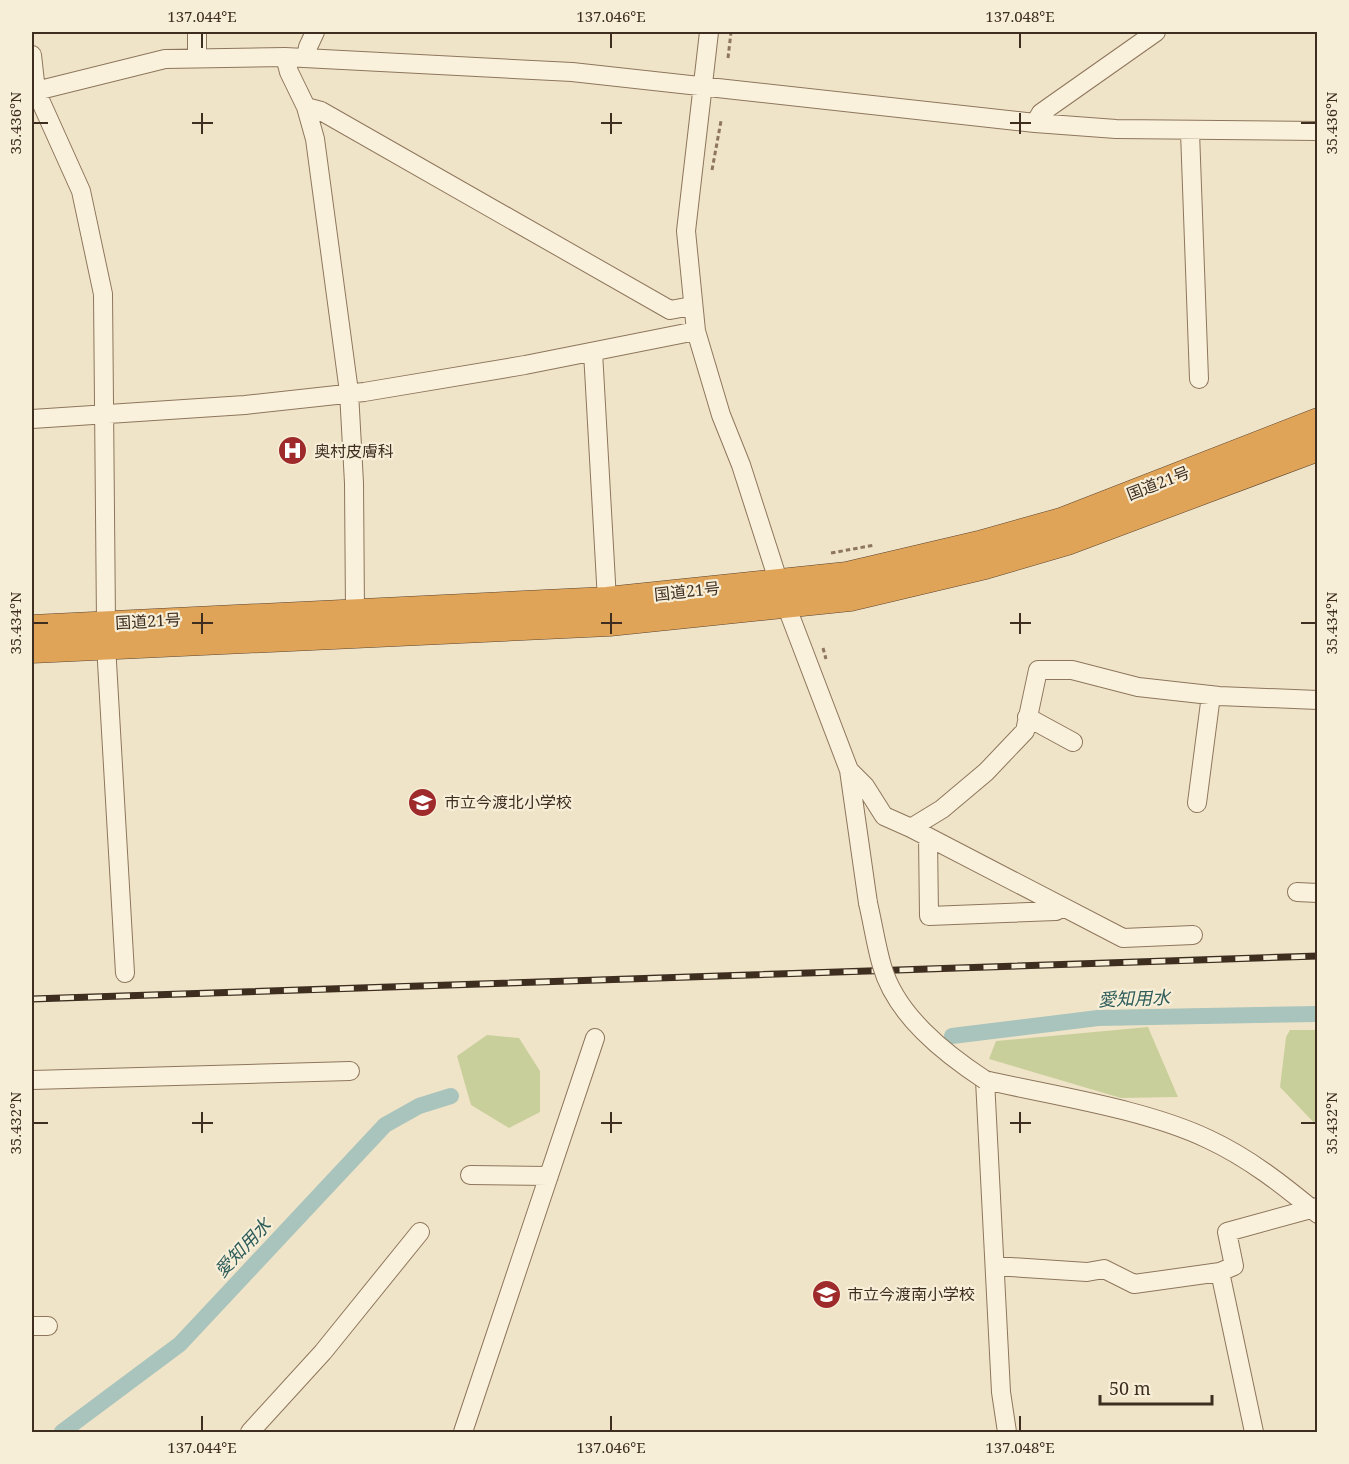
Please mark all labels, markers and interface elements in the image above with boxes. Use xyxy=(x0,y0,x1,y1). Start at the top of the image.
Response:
text: 137.044°E xyxy=(167,6,237,26)
text: 137.046°E xyxy=(576,6,646,26)
text: 137.048°E xyxy=(985,6,1055,26)
text: 35.436°N xyxy=(5,91,25,155)
text: 35.436°N xyxy=(1321,91,1341,155)
hospital icon: 奥村皮膚科 xyxy=(277,435,309,467)
place label: 奥村皮膚科 xyxy=(314,440,394,462)
street label: 国道21号 xyxy=(1123,461,1193,505)
street label: 国道21号 xyxy=(653,577,721,605)
text: 35.434°N xyxy=(5,591,25,655)
text: 35.434°N xyxy=(1321,591,1341,655)
street label: 国道21号 xyxy=(115,608,181,634)
school or university icon: 市立今渡北小学校 xyxy=(407,786,439,818)
place label: 市立今渡北小学校 xyxy=(444,791,572,813)
water label: 愛知用水 xyxy=(1098,985,1172,1011)
text: 35.432°N xyxy=(5,1091,25,1155)
text: 35.432°N xyxy=(1321,1091,1341,1155)
water label: 愛知用水 xyxy=(209,1211,277,1282)
school or university icon: 市立今渡南小学校 xyxy=(810,1278,842,1310)
place label: 市立今渡南小学校 xyxy=(847,1283,975,1305)
scale bar xyxy=(1100,1368,1212,1406)
text: 50 m xyxy=(1109,1376,1151,1400)
text: 137.044°E xyxy=(167,1437,237,1457)
text: 137.046°E xyxy=(576,1437,646,1457)
text: 137.048°E xyxy=(985,1437,1055,1457)

